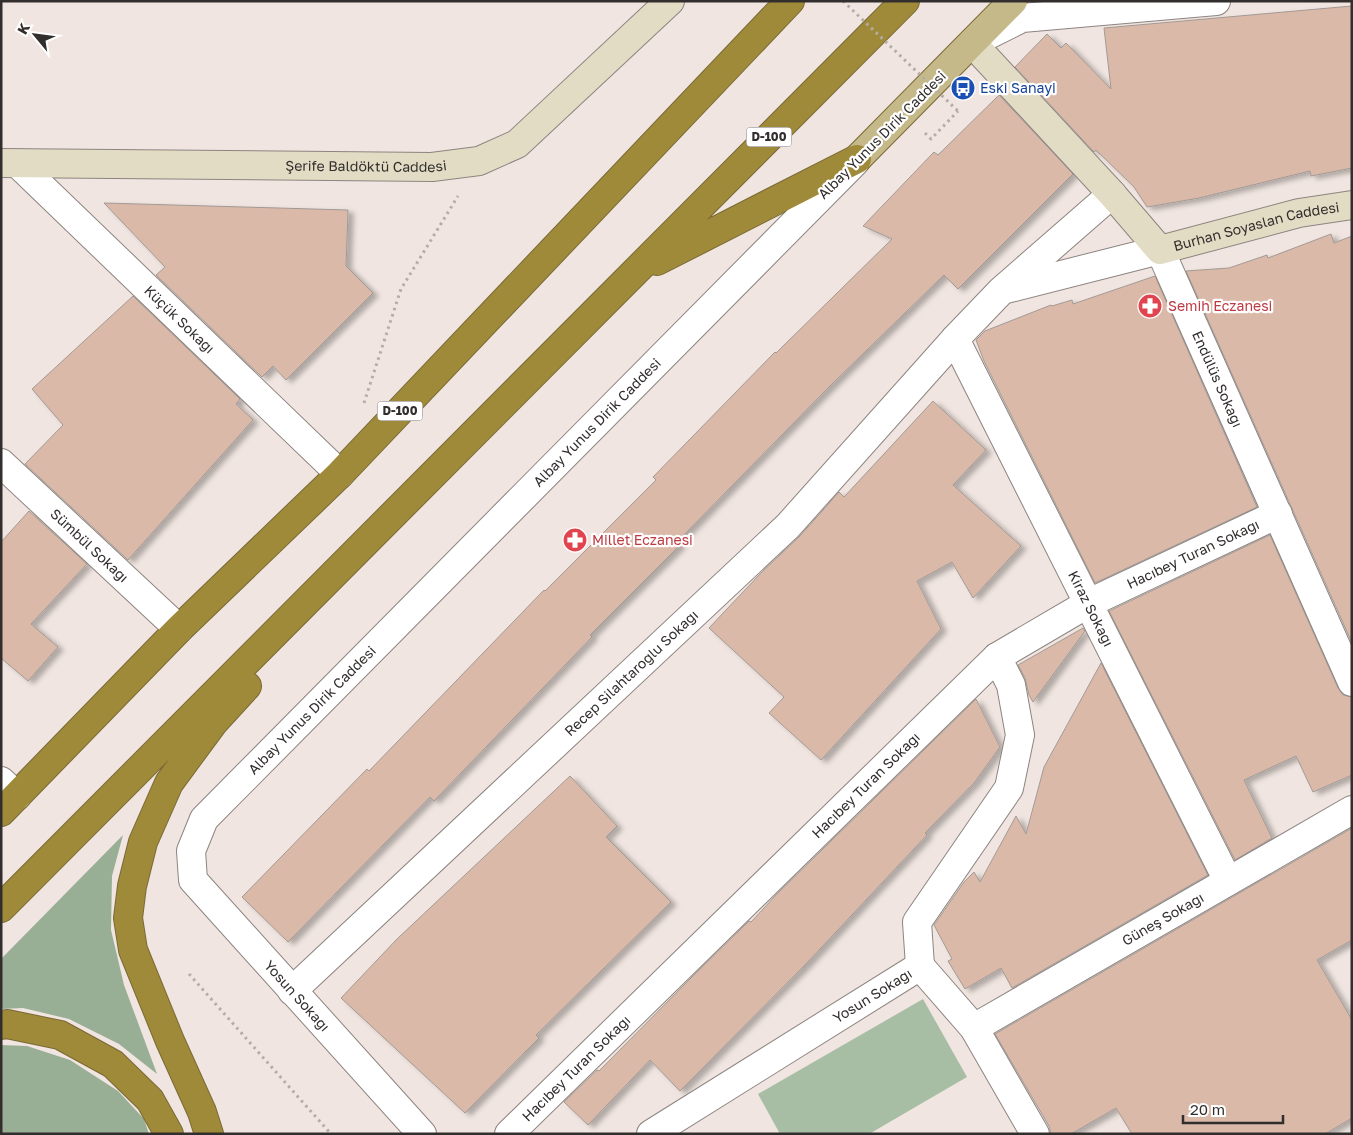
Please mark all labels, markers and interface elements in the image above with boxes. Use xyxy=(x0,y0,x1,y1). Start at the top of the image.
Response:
north arrow xyxy=(10,10,60,60)
text: K xyxy=(13,20,33,37)
street label: Albay Yunus Dirik Caddesi xyxy=(814,67,949,202)
bus stop icon: Eski Sanayi xyxy=(950,75,976,101)
place label: Eski Sanayi xyxy=(980,79,1056,96)
road number: D-100 xyxy=(746,128,792,146)
street label: Şerife Baldöktü Caddesi xyxy=(285,156,448,175)
street label: Burhan Soyaslan Caddesi xyxy=(1171,198,1340,254)
street label: Küçük Sokağı xyxy=(141,281,218,357)
pharmacy icon: Semih Eczanesi xyxy=(1137,293,1163,319)
place label: Semih Eczanesi xyxy=(1168,297,1272,314)
street label: Endülüs Sokağı xyxy=(1189,328,1247,430)
street label: Albay Yunus Dirik Caddesi xyxy=(529,354,664,490)
road number: D-100 xyxy=(378,402,422,421)
street label: Sümbül Sokağı xyxy=(47,505,132,586)
street label: Hacıbey Turan Sokağı xyxy=(1124,515,1262,592)
pharmacy icon: Millet Eczanesi xyxy=(562,527,588,553)
place label: Millet Eczanesi xyxy=(592,531,693,548)
street label: Kiraz Sokağı xyxy=(1065,568,1118,649)
street label: Recep Silahtaroğlu Sokağı xyxy=(561,606,701,739)
street label: Albay Yunus Dirik Caddesi xyxy=(244,642,379,777)
street label: Hacıbey Turan Sokağı xyxy=(808,728,923,841)
street label: Güneş Sokağı xyxy=(1119,888,1206,949)
street label: Yosun Sokağı xyxy=(261,957,334,1035)
street label: Yosun Sokağı xyxy=(830,964,915,1026)
street label: Hacıbey Turan Sokağı xyxy=(518,1011,633,1125)
scale bar xyxy=(1183,1092,1283,1124)
text: 20 m xyxy=(1190,1100,1225,1118)

